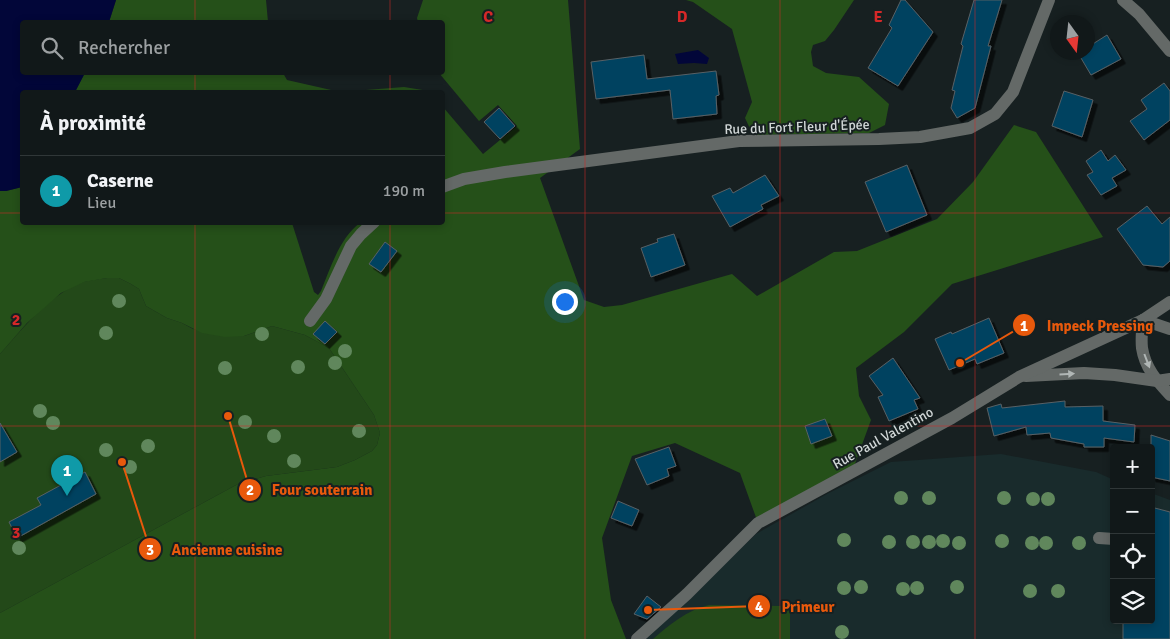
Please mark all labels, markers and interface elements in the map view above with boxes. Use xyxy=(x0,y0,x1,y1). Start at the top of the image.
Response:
text: C xyxy=(483,7,493,27)
text: D xyxy=(677,7,688,27)
text: E xyxy=(873,7,883,27)
north arrow xyxy=(1050,15,1095,60)
search box xyxy=(20,20,445,75)
icon: search xyxy=(38,34,66,62)
text: Rechercher xyxy=(78,36,170,60)
text: À proximité xyxy=(40,110,146,136)
street label: Rue du Fort Fleur d'Épée xyxy=(724,116,870,138)
text: Caserne xyxy=(87,169,154,193)
text: 1 xyxy=(52,181,60,201)
text: 190 m xyxy=(383,181,425,201)
text: Lieu xyxy=(87,193,116,213)
your location xyxy=(552,289,578,315)
text: 2 xyxy=(12,310,20,330)
callout: Impeck Pressing xyxy=(1011,310,1163,340)
text: 1 xyxy=(1020,317,1028,335)
text: Impeck Pressing xyxy=(1047,317,1153,335)
one-way arrow xyxy=(1143,354,1151,369)
one-way arrow xyxy=(1060,369,1076,377)
street label: Rue Paul Valentino xyxy=(830,403,936,473)
map controls xyxy=(1110,444,1155,624)
button: + xyxy=(1110,444,1155,489)
pin: 1 xyxy=(51,455,83,496)
callout: Four souterrain xyxy=(237,475,383,505)
text: 2 xyxy=(246,481,254,499)
text: Four souterrain xyxy=(272,481,372,499)
button: − xyxy=(1110,489,1155,534)
text: 3 xyxy=(12,523,20,543)
callout: Ancienne cuisine xyxy=(137,534,293,564)
button: locate xyxy=(1110,534,1155,579)
text: 3 xyxy=(146,541,154,559)
text: Ancienne cuisine xyxy=(172,541,282,559)
button: layers xyxy=(1110,579,1155,624)
callout: Primeur xyxy=(746,591,844,621)
text: 4 xyxy=(755,598,763,616)
text: Primeur xyxy=(781,598,835,616)

